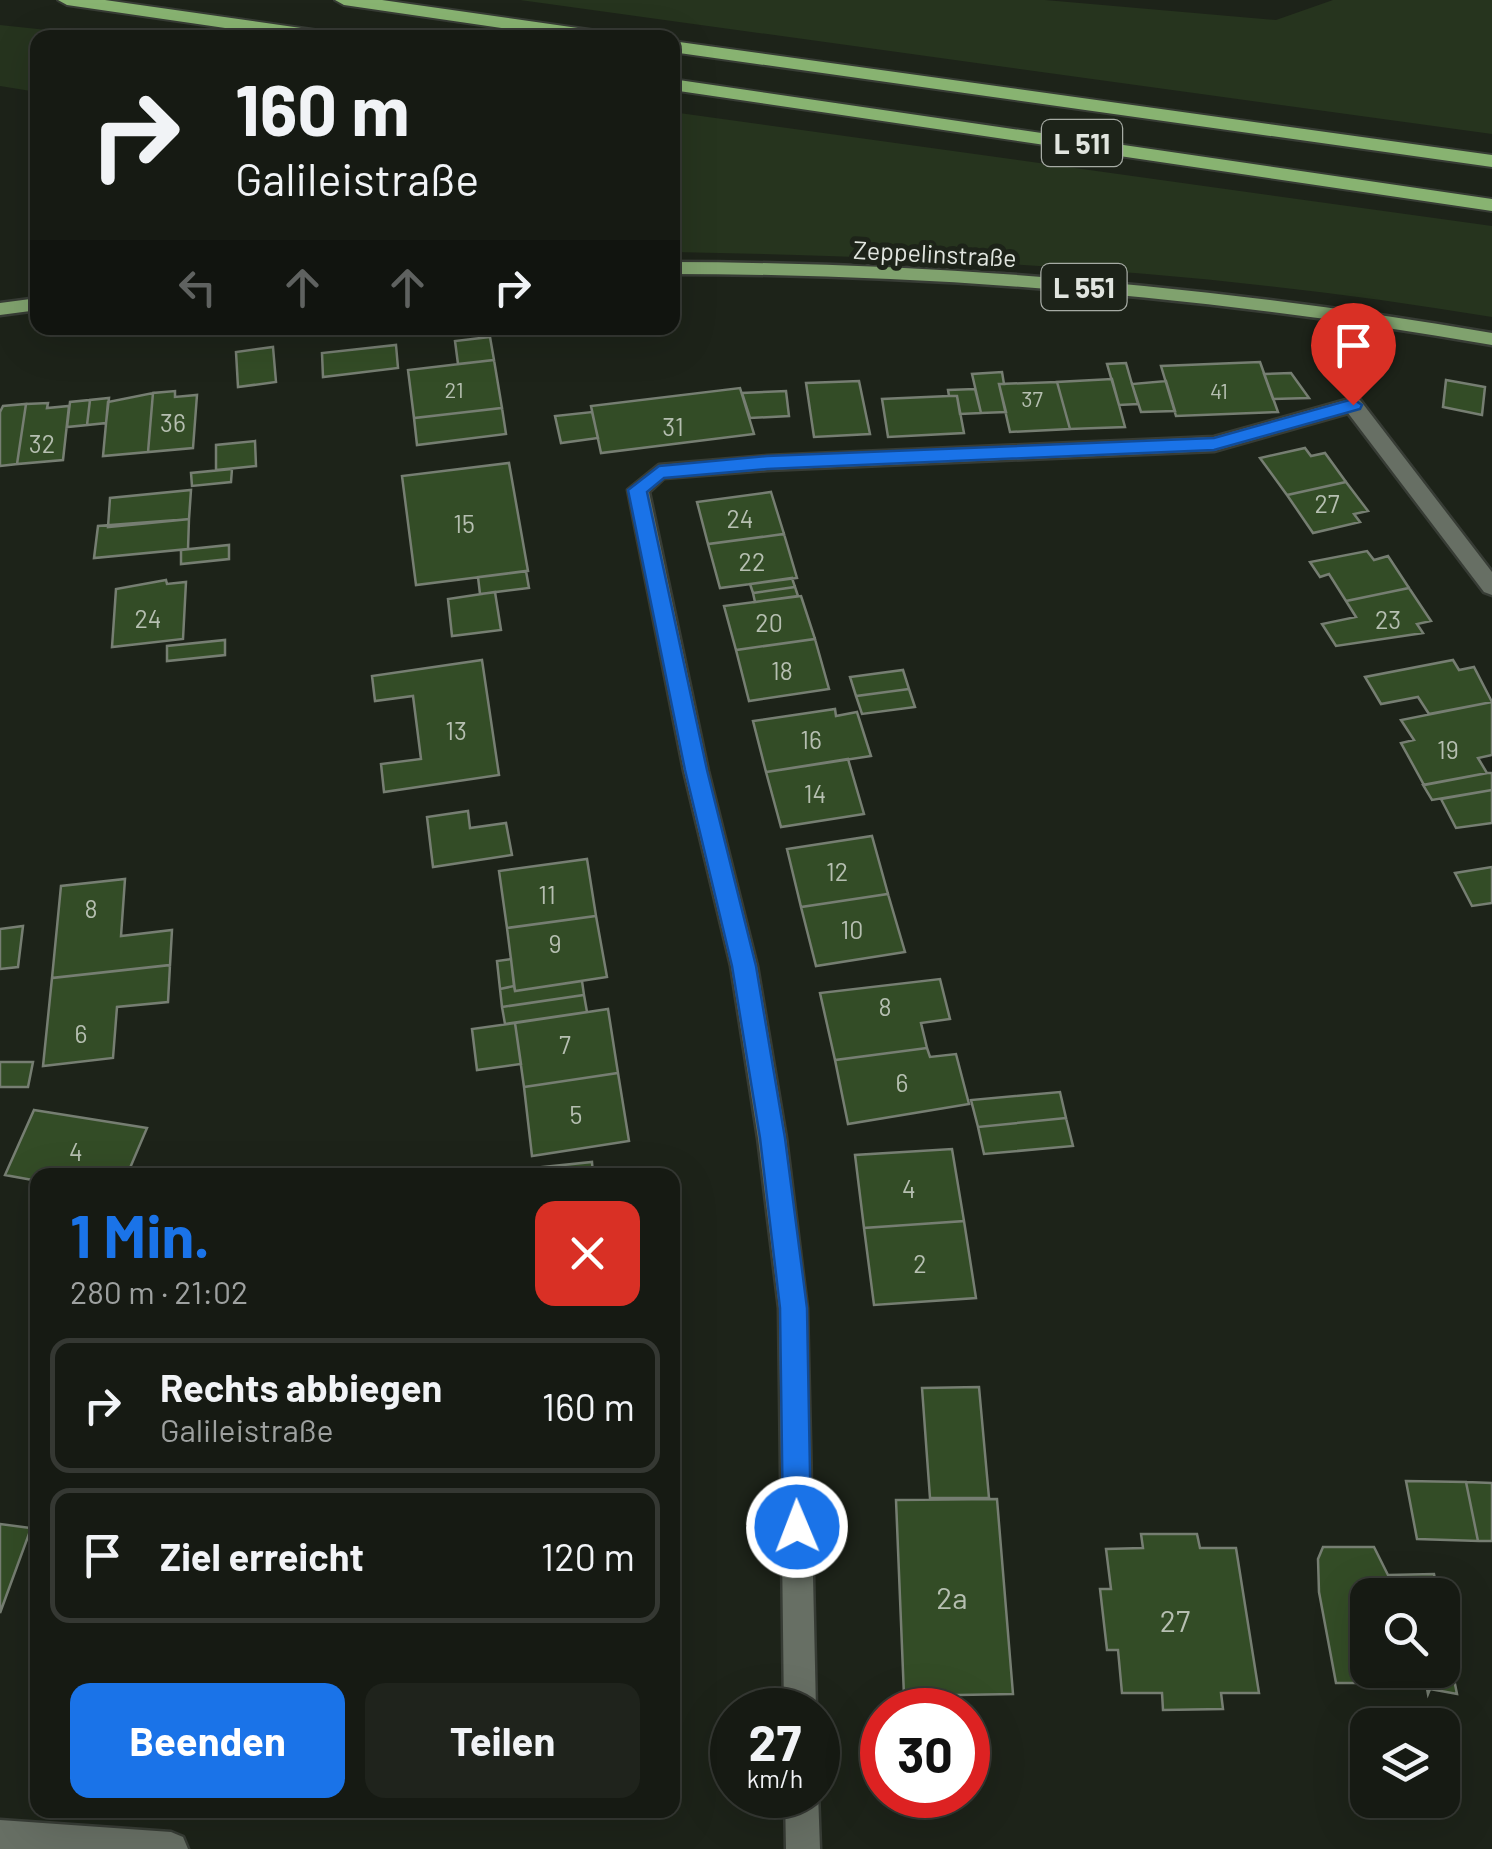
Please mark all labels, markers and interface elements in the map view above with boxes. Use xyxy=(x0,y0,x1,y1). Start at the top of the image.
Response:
text: 160 m xyxy=(235,66,410,150)
icon: right xyxy=(70,70,200,200)
road number: L 511 xyxy=(1042,120,1122,166)
text: Galileistraße xyxy=(235,151,479,205)
street label: Zeppelinstraße xyxy=(853,234,1017,272)
icon: left xyxy=(170,260,225,315)
icon: ahead xyxy=(275,260,330,315)
icon: ahead xyxy=(380,260,435,315)
icon: right xyxy=(485,260,540,315)
road number: L 551 xyxy=(1042,264,1126,310)
pin xyxy=(1311,303,1396,406)
icon: arrive xyxy=(1326,318,1381,373)
house number: 21 xyxy=(444,376,464,402)
house number: 41 xyxy=(1210,377,1228,403)
house number: 37 xyxy=(1021,385,1043,411)
house number: 36 xyxy=(160,407,186,437)
house number: 31 xyxy=(662,411,684,441)
house number: 32 xyxy=(29,428,55,458)
house number: 27 xyxy=(1314,488,1340,518)
house number: 24 xyxy=(726,503,754,533)
house number: 15 xyxy=(453,508,475,538)
house number: 22 xyxy=(739,546,765,576)
house number: 24 xyxy=(134,603,162,633)
house number: 23 xyxy=(1375,604,1401,634)
house number: 20 xyxy=(755,607,783,637)
house number: 18 xyxy=(771,655,793,685)
house number: 13 xyxy=(445,715,467,745)
house number: 16 xyxy=(800,724,822,754)
house number: 19 xyxy=(1437,734,1459,764)
house number: 14 xyxy=(804,778,826,808)
house number: 12 xyxy=(826,856,848,886)
house number: 11 xyxy=(538,879,556,909)
house number: 8 xyxy=(84,893,98,923)
house number: 10 xyxy=(841,914,863,944)
house number: 9 xyxy=(548,928,562,958)
house number: 8 xyxy=(878,991,892,1021)
house number: 6 xyxy=(75,1018,87,1048)
house number: 7 xyxy=(559,1029,571,1059)
house number: 6 xyxy=(896,1067,908,1097)
house number: 5 xyxy=(570,1099,582,1129)
house number: 4 xyxy=(69,1136,83,1166)
house number: 4 xyxy=(902,1173,916,1203)
text: 1 Min. xyxy=(70,1198,210,1270)
button: close xyxy=(535,1201,640,1306)
house number: 2 xyxy=(913,1248,927,1278)
text: 280 m · 21:02 xyxy=(70,1272,248,1310)
text: Rechts abbiegen xyxy=(160,1364,442,1410)
icon: right xyxy=(75,1378,130,1433)
text: 160 m xyxy=(542,1383,635,1429)
text: Galileistraße xyxy=(160,1410,334,1448)
position arrow xyxy=(745,1475,849,1579)
icon: arrive xyxy=(75,1528,130,1583)
text: Ziel erreicht xyxy=(160,1533,364,1579)
text: 120 m xyxy=(541,1533,635,1579)
map controls xyxy=(1350,1578,1460,1818)
button: search xyxy=(1350,1578,1460,1688)
house number: 2a xyxy=(936,1579,968,1615)
house number: 27 xyxy=(1160,1602,1190,1638)
button: Beenden xyxy=(70,1683,345,1798)
button: Teilen xyxy=(365,1683,640,1798)
speed limit sign: 30 xyxy=(860,1688,990,1818)
button: layers xyxy=(1350,1708,1460,1818)
text: 27 xyxy=(749,1711,801,1771)
text: km/h xyxy=(747,1763,803,1793)

